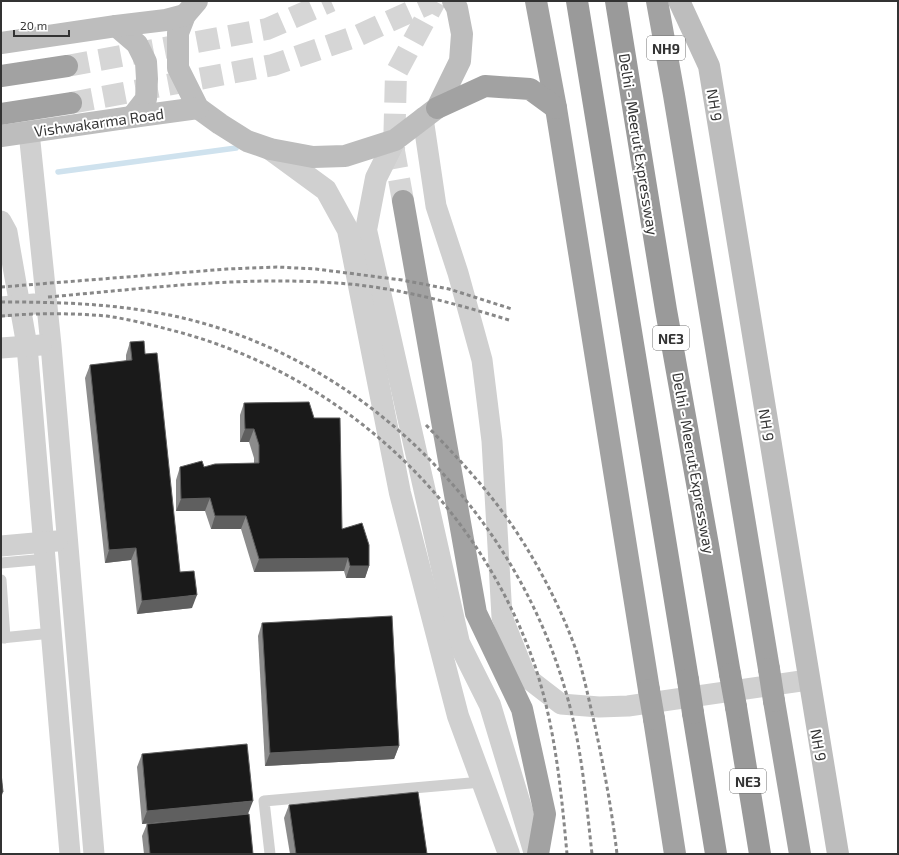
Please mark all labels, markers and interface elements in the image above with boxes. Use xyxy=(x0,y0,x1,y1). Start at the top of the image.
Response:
scale bar xyxy=(14,12,69,38)
text: 20 m xyxy=(20,18,47,32)
road number: NH9 xyxy=(647,36,685,60)
street label: Delhi - Meerut Expressway xyxy=(616,52,662,236)
street label: NH 9 xyxy=(704,88,726,122)
street label: Vishwakarma Road xyxy=(33,104,165,140)
road number: NE3 xyxy=(653,326,689,350)
street label: Delhi - Meerut Expressway xyxy=(669,371,719,555)
street label: NH 9 xyxy=(756,408,778,442)
street label: NH 9 xyxy=(807,727,831,763)
road number: NE3 xyxy=(730,769,766,793)

